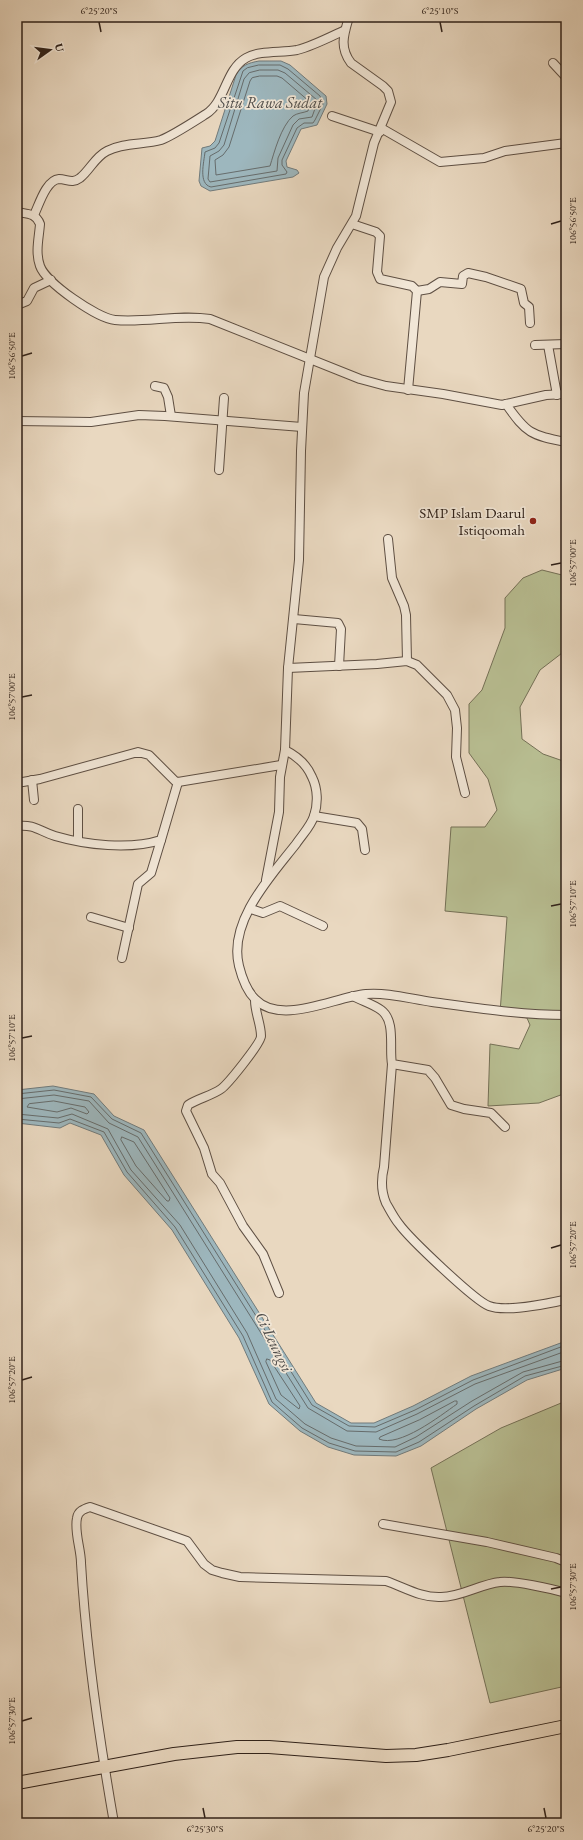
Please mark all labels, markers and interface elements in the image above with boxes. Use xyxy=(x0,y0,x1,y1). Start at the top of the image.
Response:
text: 6°25'20"S xyxy=(81,4,118,17)
text: 6°25'10"S xyxy=(422,4,459,17)
north arrow xyxy=(30,30,70,70)
text: U xyxy=(52,42,68,54)
water label: Situ Rawa Sudat xyxy=(217,92,323,113)
text: 106°56'50"E xyxy=(566,197,579,245)
text: 106°56'50"E xyxy=(5,332,18,380)
place label: SMP Islam Daarul Istiqoomah xyxy=(419,503,525,539)
marker: SMP Islam Daarul Istiqoomah xyxy=(528,516,538,526)
text: 106°57'00"E xyxy=(566,539,579,587)
text: 106°57'00"E xyxy=(5,673,18,721)
text: 106°57'10"E xyxy=(566,880,579,928)
text: 106°57'10"E xyxy=(5,1014,18,1062)
text: 106°57'20"E xyxy=(566,1221,579,1269)
water label: Ci Leungsi xyxy=(250,1308,298,1377)
text: 106°57'20"E xyxy=(5,1356,18,1404)
text: 106°57'30"E xyxy=(566,1563,579,1611)
text: 106°57'30"E xyxy=(5,1697,18,1745)
text: 6°25'30"S xyxy=(187,1822,224,1835)
text: 6°25'20"S xyxy=(528,1822,565,1835)

